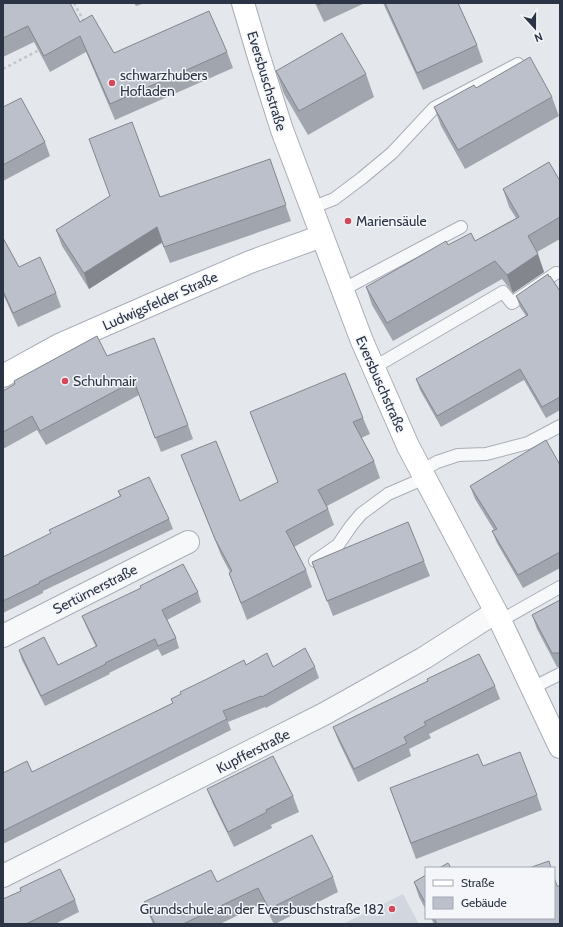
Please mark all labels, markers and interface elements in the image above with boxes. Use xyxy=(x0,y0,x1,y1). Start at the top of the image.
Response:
north arrow xyxy=(515,8,555,48)
street label: Eversbuschstraße xyxy=(243,29,291,133)
text: N xyxy=(532,29,545,45)
place label: schwarzhubers Hofladen xyxy=(120,66,208,100)
marker: schwarzhubers Hofladen xyxy=(107,78,117,88)
place label: Mariensäule xyxy=(356,212,427,230)
marker: Mariensäule xyxy=(343,216,353,226)
street label: Ludwigsfelder Straße xyxy=(100,268,220,334)
street label: Eversbuschstraße xyxy=(352,333,410,435)
place label: Schuhmair xyxy=(73,372,137,390)
marker: Schuhmair xyxy=(60,376,70,386)
street label: Sertürnerstraße xyxy=(50,560,140,618)
street label: Kupfferstraße xyxy=(213,725,293,777)
legend xyxy=(425,867,555,919)
text: Straße xyxy=(461,875,494,890)
text: Gebäude xyxy=(461,895,507,910)
place label: Grundschule an der Eversbuschstraße 182 xyxy=(140,900,384,918)
marker: Grundschule an der Eversbuschstraße 182 xyxy=(387,904,397,914)

